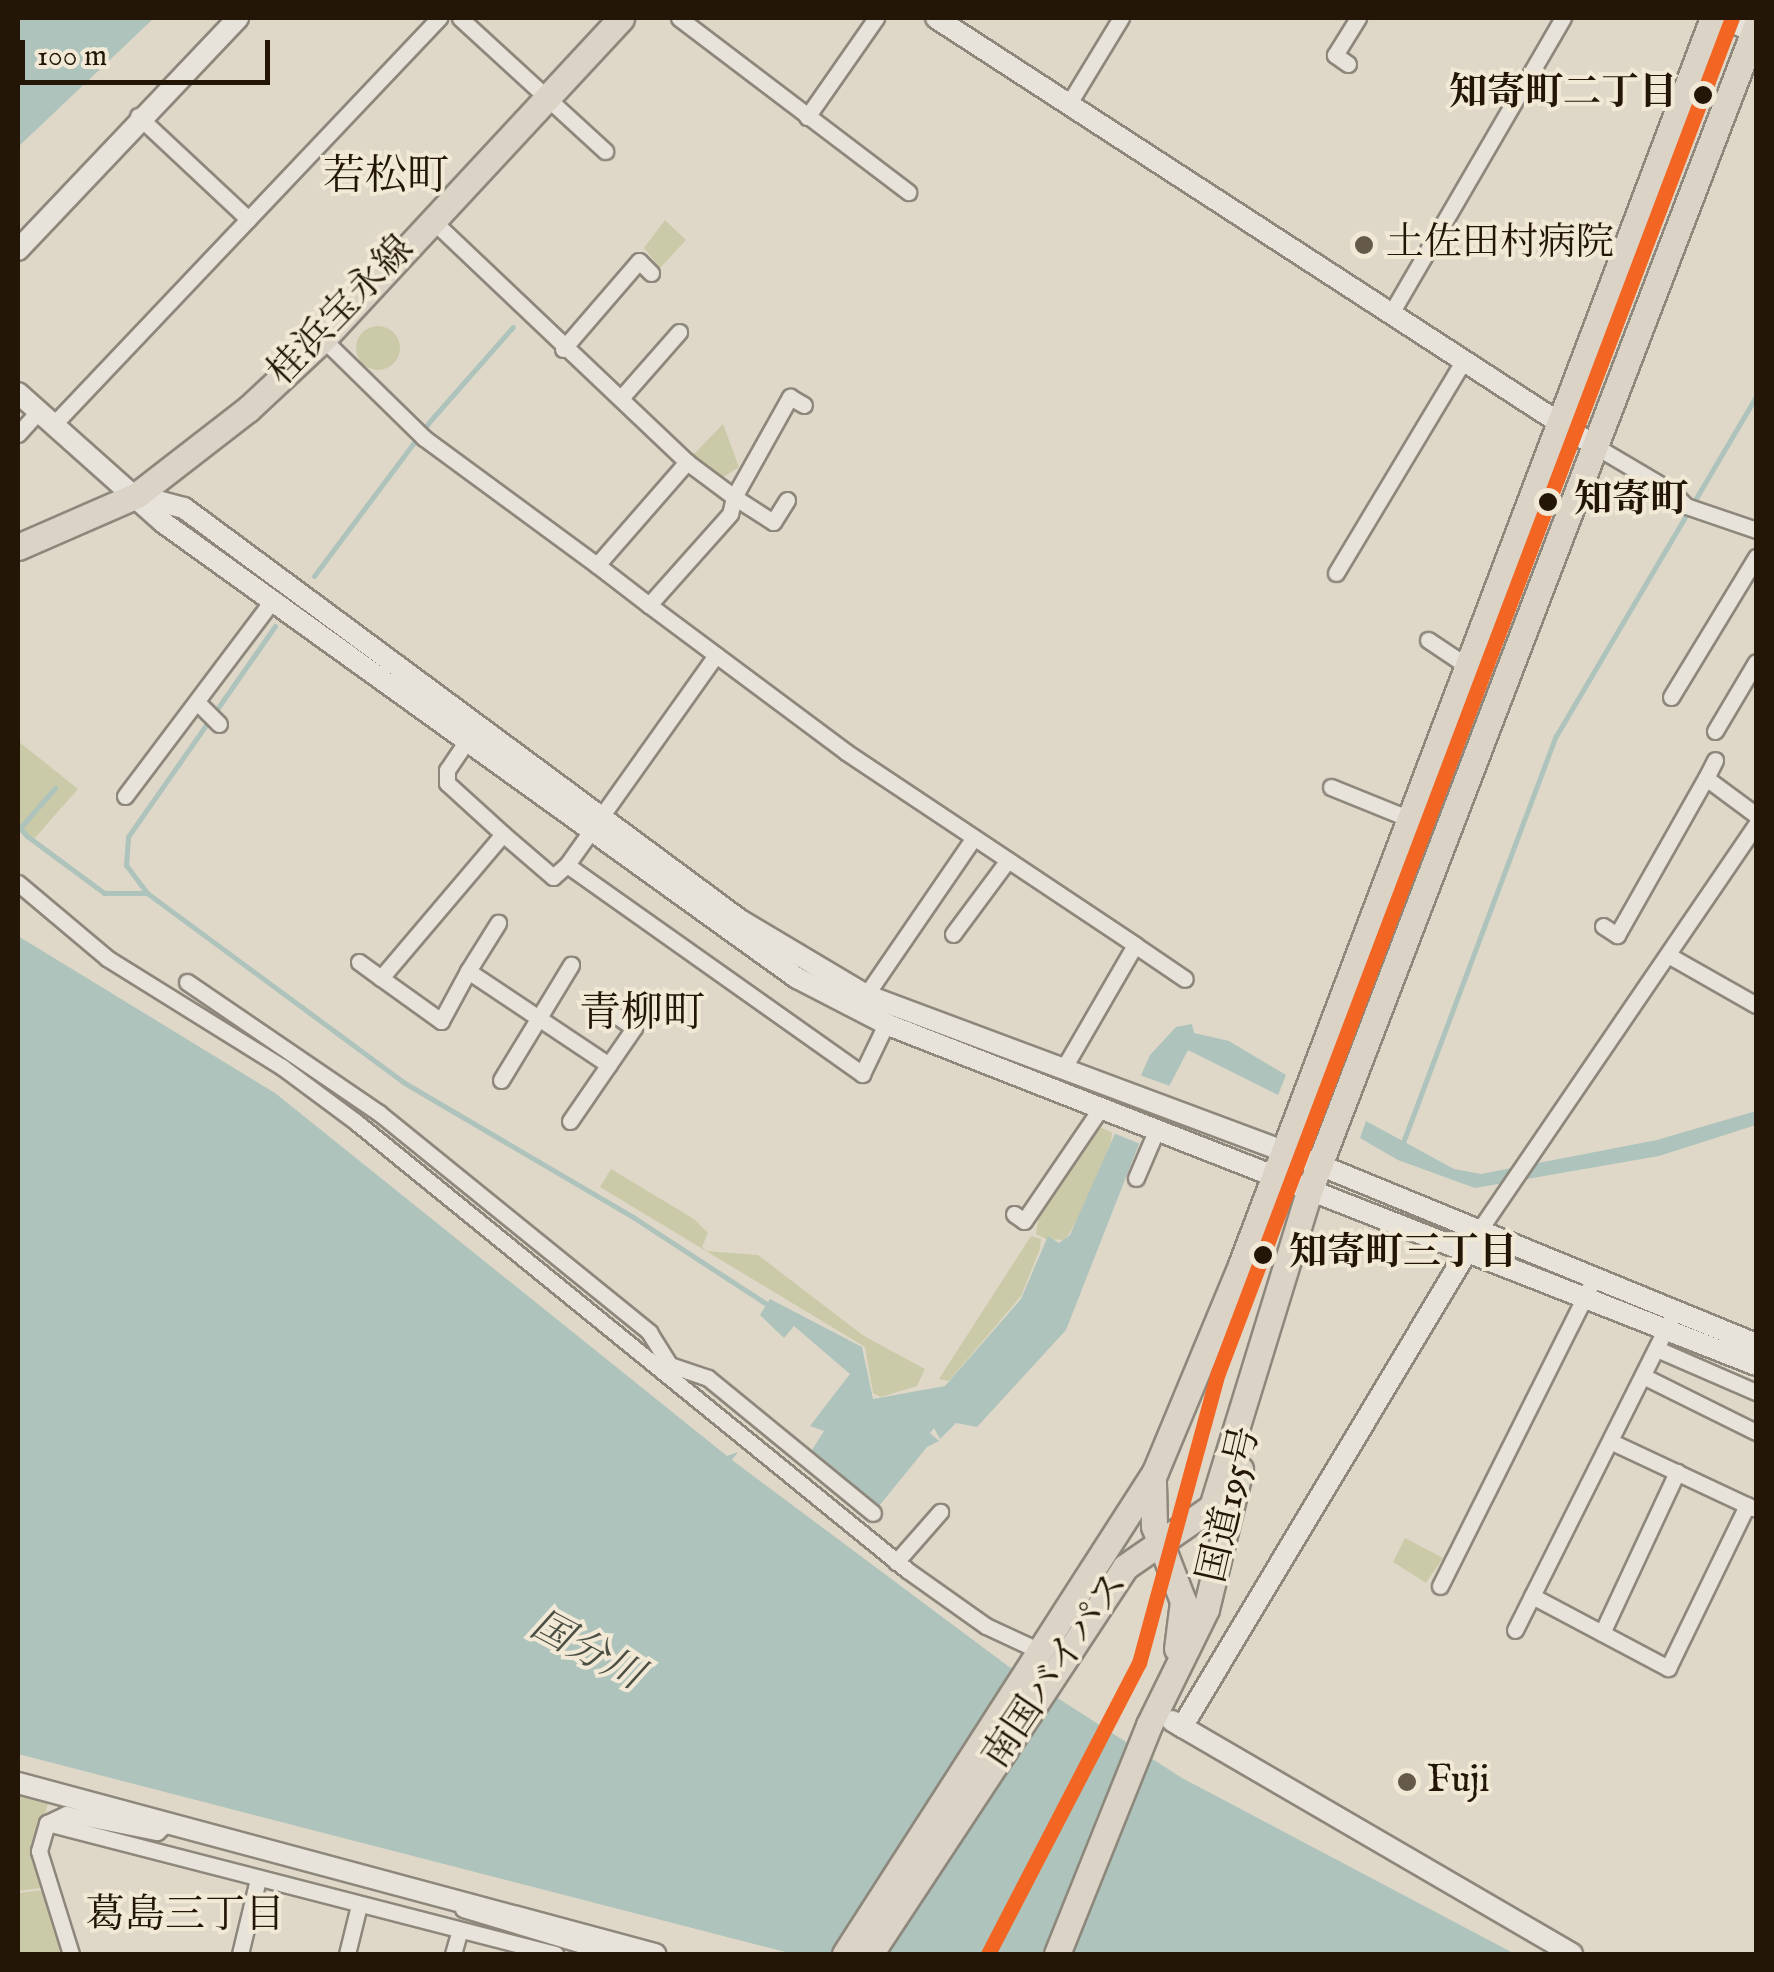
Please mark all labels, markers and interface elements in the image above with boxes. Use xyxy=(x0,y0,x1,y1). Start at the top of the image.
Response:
scale bar xyxy=(25,20,275,82)
text: 100 m xyxy=(37,38,107,76)
place label: 知寄町二丁目 xyxy=(1449,72,1677,118)
marker: 知寄町二丁目 xyxy=(1686,78,1720,112)
district label: 若松町 xyxy=(323,153,449,203)
place label: 土佐田村病院 xyxy=(1386,222,1614,268)
street label: 桂浜宝永線 xyxy=(260,228,424,396)
marker: 土佐田村病院 xyxy=(1351,232,1377,258)
place label: 知寄町 xyxy=(1574,479,1688,525)
marker: 知寄町 xyxy=(1531,485,1565,519)
district label: 青柳町 xyxy=(579,990,705,1040)
place label: 知寄町三丁目 xyxy=(1289,1232,1517,1278)
marker: 知寄町三丁目 xyxy=(1246,1238,1280,1272)
street label: 国道195号 xyxy=(1191,1423,1271,1587)
street label: 南国バイパス xyxy=(974,1564,1140,1778)
water label: 国分川 xyxy=(522,1603,650,1701)
place label: Fuji xyxy=(1427,1759,1490,1805)
marker: Fuji xyxy=(1396,1771,1418,1793)
district label: 葛島三丁目 xyxy=(85,1893,285,1941)

